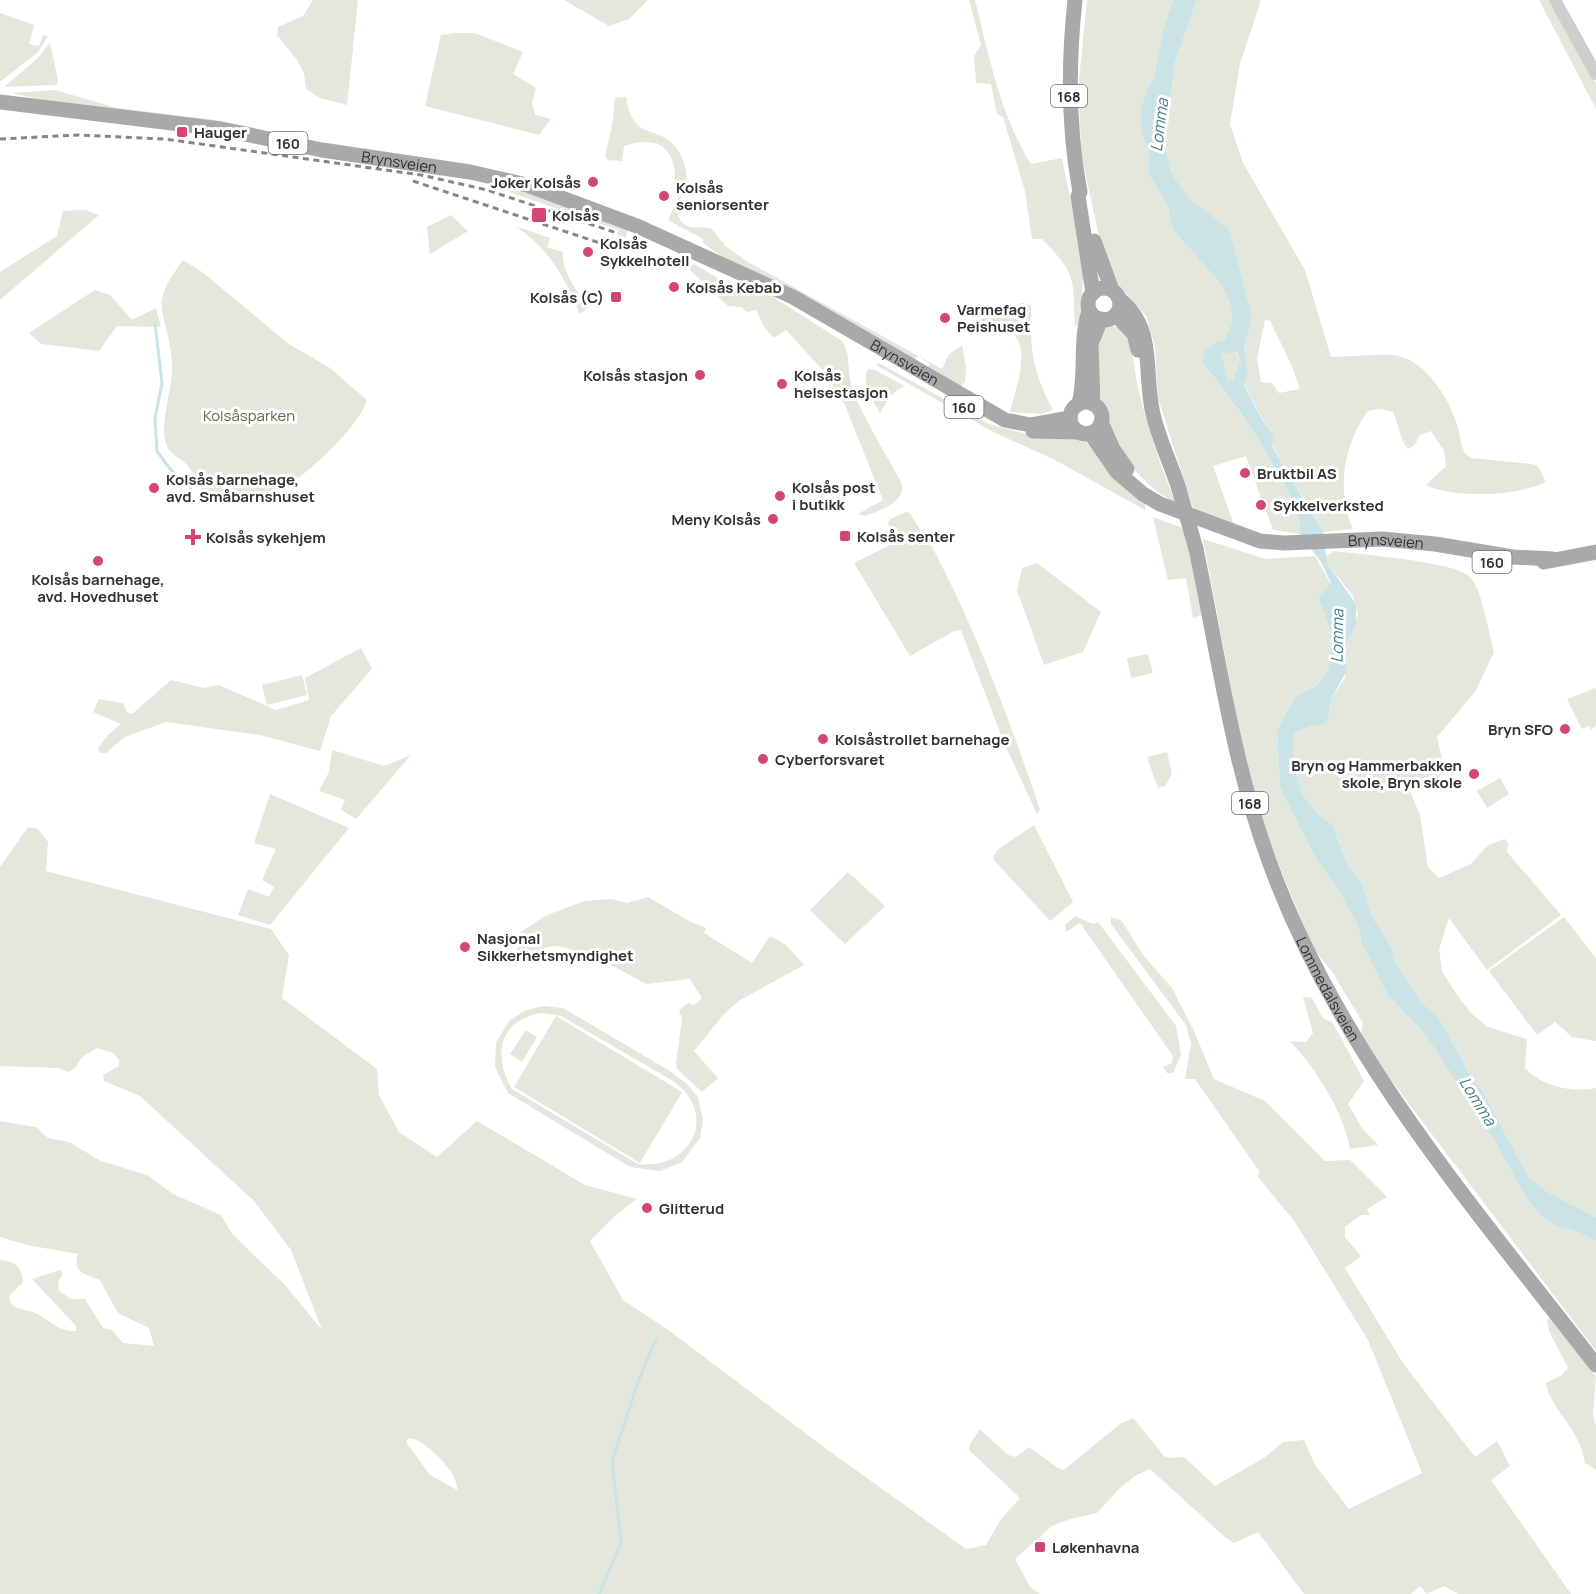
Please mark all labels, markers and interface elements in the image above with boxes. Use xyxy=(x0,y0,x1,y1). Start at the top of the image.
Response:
road number: 168 xyxy=(1051,85,1087,107)
water label: Lomma xyxy=(1145,96,1173,153)
place label: Hauger xyxy=(194,122,247,143)
marker: Hauger xyxy=(175,125,189,139)
road number: 160 xyxy=(268,132,308,154)
street label: Brynsveien xyxy=(360,146,439,177)
place label: Joker Kolsås xyxy=(491,172,581,193)
marker: Joker Kolsås xyxy=(586,175,600,189)
place label: Kolsås seniorsenter xyxy=(676,177,769,215)
marker: Kolsås seniorsenter xyxy=(657,189,671,203)
place label: Kolsås xyxy=(552,205,599,226)
marker: Kolsås xyxy=(530,206,548,224)
place label: Kolsås Sykkelhotell xyxy=(600,233,690,271)
marker: Kolsås Sykkelhotell xyxy=(581,245,595,259)
place label: Kolsås Kebab xyxy=(686,277,782,298)
marker: Kolsås Kebab xyxy=(667,280,681,294)
place label: Kolsås (C) xyxy=(530,287,604,308)
marker: Kolsås (C) xyxy=(609,290,623,304)
place label: Varmefag Peishuset xyxy=(957,299,1030,337)
marker: Varmefag Peishuset xyxy=(938,311,952,325)
street label: Brynsveien xyxy=(867,334,943,390)
place label: Kolsås stasjon xyxy=(583,365,688,386)
place label: Kolsås helsestasjon xyxy=(794,365,888,403)
marker: Kolsås stasjon xyxy=(693,368,707,382)
marker: Kolsås helsestasjon xyxy=(775,377,789,391)
road number: 160 xyxy=(944,396,984,418)
park label: Kolsåsparken xyxy=(203,405,295,426)
place label: Bruktbil AS xyxy=(1257,463,1337,484)
marker: Bruktbil AS xyxy=(1238,466,1252,480)
place label: Kolsås barnehage, avd. Småbarnshuset xyxy=(166,469,315,507)
place label: Kolsås post i butikk xyxy=(792,477,875,515)
marker: Kolsås barnehage, avd. Småbarnshuset xyxy=(147,481,161,495)
marker: Kolsås post i butikk xyxy=(773,489,787,503)
place label: Sykkelverksted xyxy=(1273,495,1384,516)
marker: Sykkelverksted xyxy=(1254,498,1268,512)
place label: Meny Kolsås xyxy=(671,509,761,530)
marker: Meny Kolsås xyxy=(766,512,780,526)
place label: Kolsås senter xyxy=(857,526,955,547)
place label: Kolsås sykehjem xyxy=(206,527,326,548)
marker: Kolsås sykehjem xyxy=(184,528,202,546)
street label: Brynsveien xyxy=(1348,528,1425,553)
marker: Kolsås senter xyxy=(838,529,852,543)
road number: 160 xyxy=(1472,551,1512,573)
marker: Kolsås barnehage, avd. Hovedhuset xyxy=(91,554,105,568)
place label: Kolsås barnehage, avd. Hovedhuset xyxy=(31,569,165,607)
water label: Lomma xyxy=(1326,608,1348,663)
place label: Bryn SFO xyxy=(1488,719,1553,740)
marker: Bryn SFO xyxy=(1558,722,1572,736)
place label: Kolsåstrollet barnehage xyxy=(835,729,1009,750)
marker: Kolsåstrollet barnehage xyxy=(816,732,830,746)
place label: Cyberforsvaret xyxy=(775,749,885,770)
marker: Cyberforsvaret xyxy=(756,752,770,766)
place label: Bryn og Hammerbakken skole, Bryn skole xyxy=(1291,755,1462,793)
marker: Bryn og Hammerbakken skole, Bryn skole xyxy=(1467,767,1481,781)
road number: 168 xyxy=(1232,792,1268,814)
place label: Nasjonal Sikkerhetsmyndighet xyxy=(477,928,634,966)
street label: Lommedalsveien xyxy=(1291,933,1365,1045)
marker: Nasjonal Sikkerhetsmyndighet xyxy=(458,940,472,954)
water label: Lomma xyxy=(1454,1072,1502,1131)
place label: Glitterud xyxy=(659,1198,724,1219)
marker: Glitterud xyxy=(640,1201,654,1215)
place label: Løkenhavna xyxy=(1052,1537,1139,1558)
marker: Løkenhavna xyxy=(1033,1540,1047,1554)

